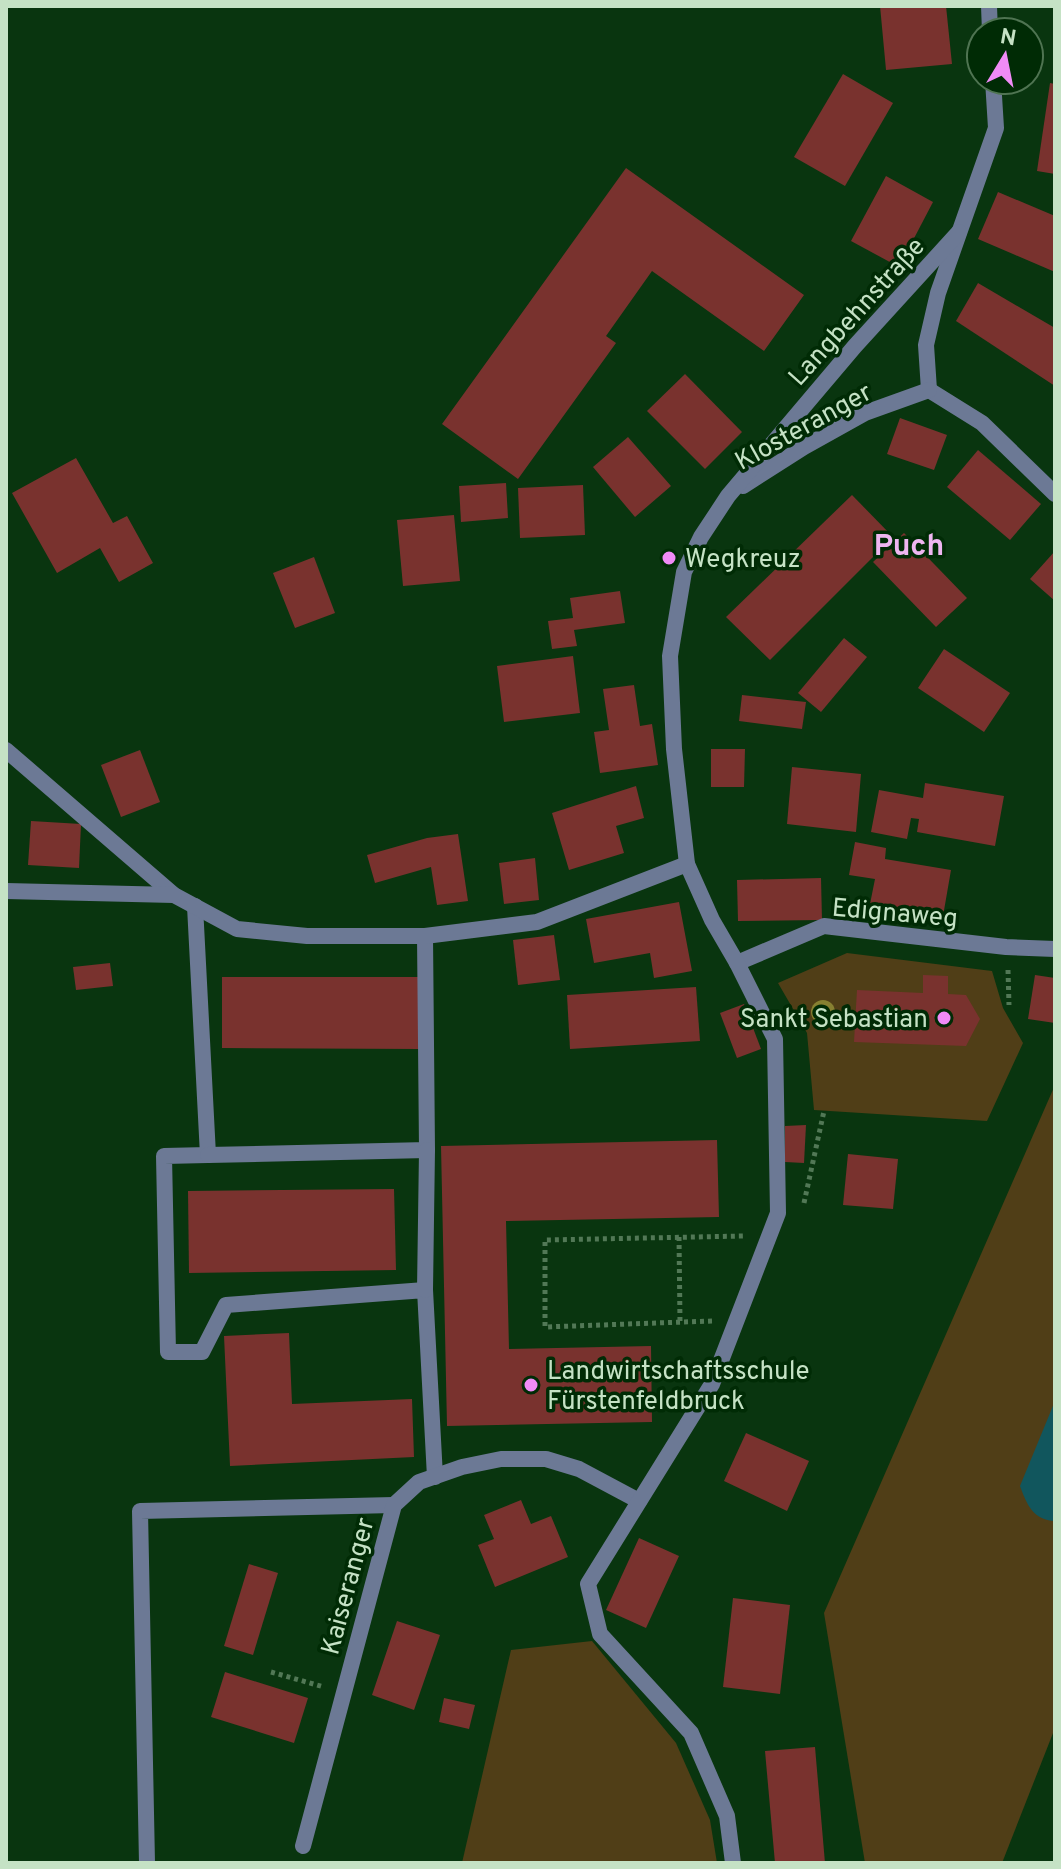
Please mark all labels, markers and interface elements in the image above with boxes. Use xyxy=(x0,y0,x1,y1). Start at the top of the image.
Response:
north arrow xyxy=(965,16,1045,96)
text: N xyxy=(998,24,1018,53)
street label: Langbehnstraße xyxy=(782,231,933,394)
street label: Klosteranger xyxy=(730,377,878,479)
district label: Puch xyxy=(874,529,944,566)
place label: Wegkreuz xyxy=(685,544,801,577)
marker: Wegkreuz xyxy=(660,549,678,567)
street label: Edignaweg xyxy=(830,893,959,936)
place label: Sankt Sebastian xyxy=(740,1004,928,1037)
marker: Sankt Sebastian xyxy=(935,1009,953,1027)
place label: Landwirtschaftsschule Fürstenfeldbruck xyxy=(547,1356,810,1419)
marker: Landwirtschaftsschule Fürstenfeldbruck xyxy=(522,1376,540,1394)
street label: Kaiseranger xyxy=(315,1514,384,1659)

